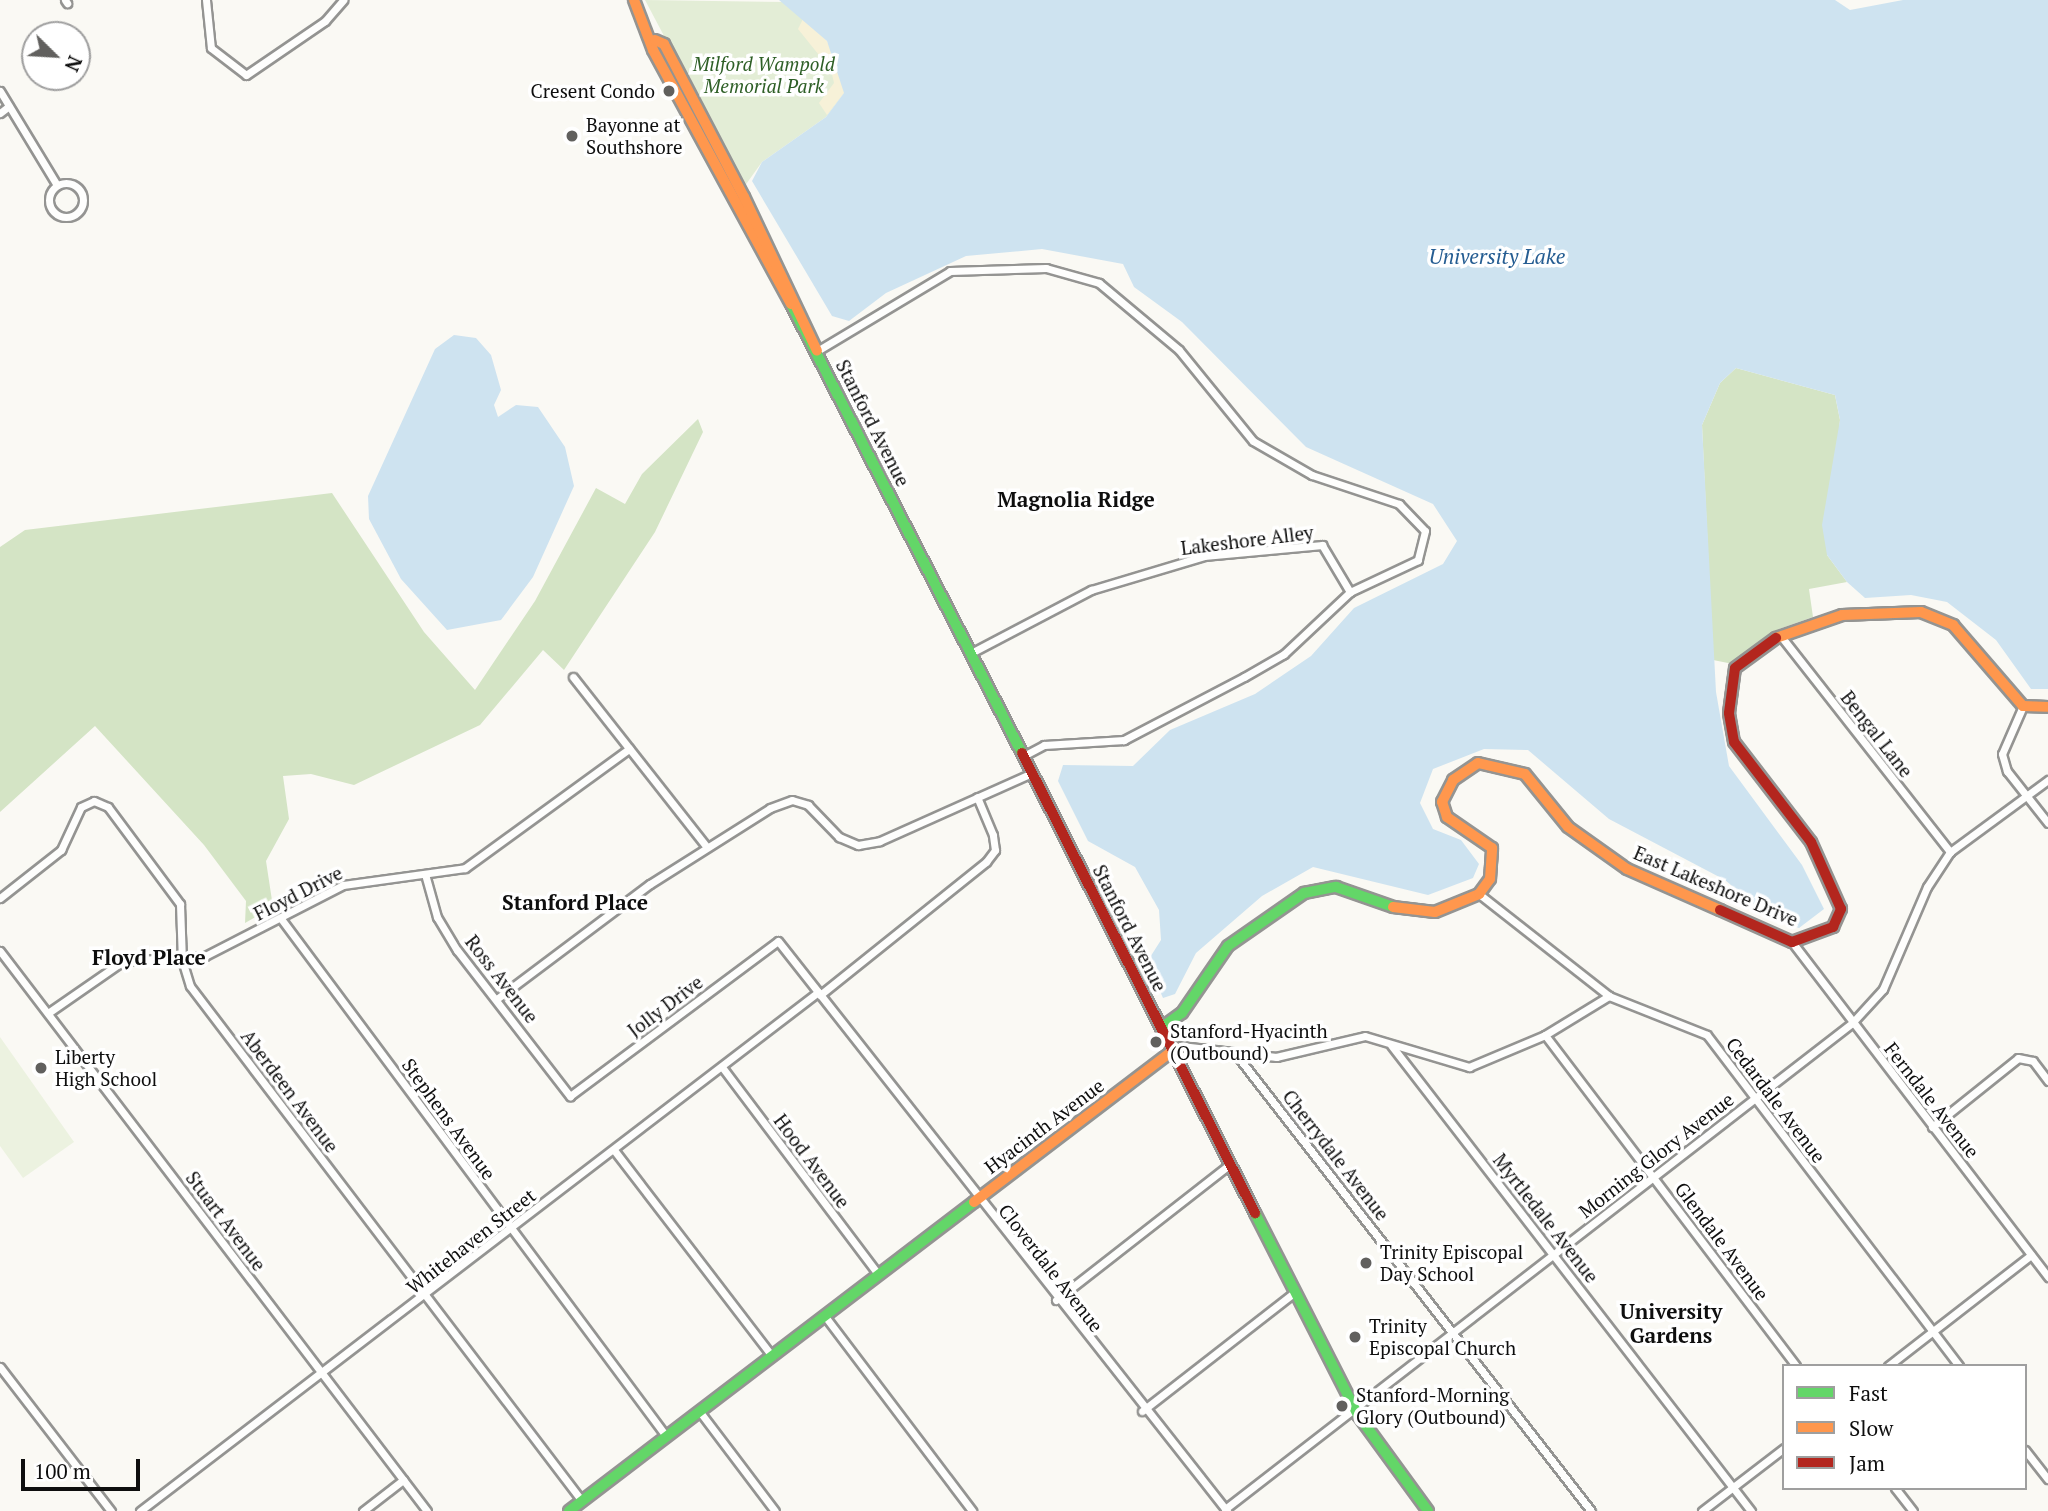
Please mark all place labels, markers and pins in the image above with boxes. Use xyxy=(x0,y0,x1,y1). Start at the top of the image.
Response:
place label: Cresent Condo xyxy=(531,80,655,102)
marker: Cresent Condo xyxy=(661,83,677,99)
place label: Bayonne at Southshore xyxy=(586,114,683,158)
marker: Bayonne at Southshore xyxy=(564,128,580,144)
place label: Stanford-Hyacinth (Outbound) xyxy=(1170,1020,1328,1064)
marker: Stanford-Hyacinth (Outbound) xyxy=(1148,1034,1164,1050)
place label: Liberty High School xyxy=(55,1046,157,1090)
marker: Liberty High School xyxy=(33,1060,49,1076)
place label: Trinity Episcopal Day School xyxy=(1380,1241,1523,1285)
marker: Trinity Episcopal Day School xyxy=(1358,1255,1374,1271)
place label: Trinity Episcopal Church xyxy=(1369,1315,1516,1359)
marker: Trinity Episcopal Church xyxy=(1347,1329,1363,1345)
place label: Stanford-Morning Glory (Outbound) xyxy=(1356,1384,1509,1428)
marker: Stanford-Morning Glory (Outbound) xyxy=(1334,1398,1350,1414)

